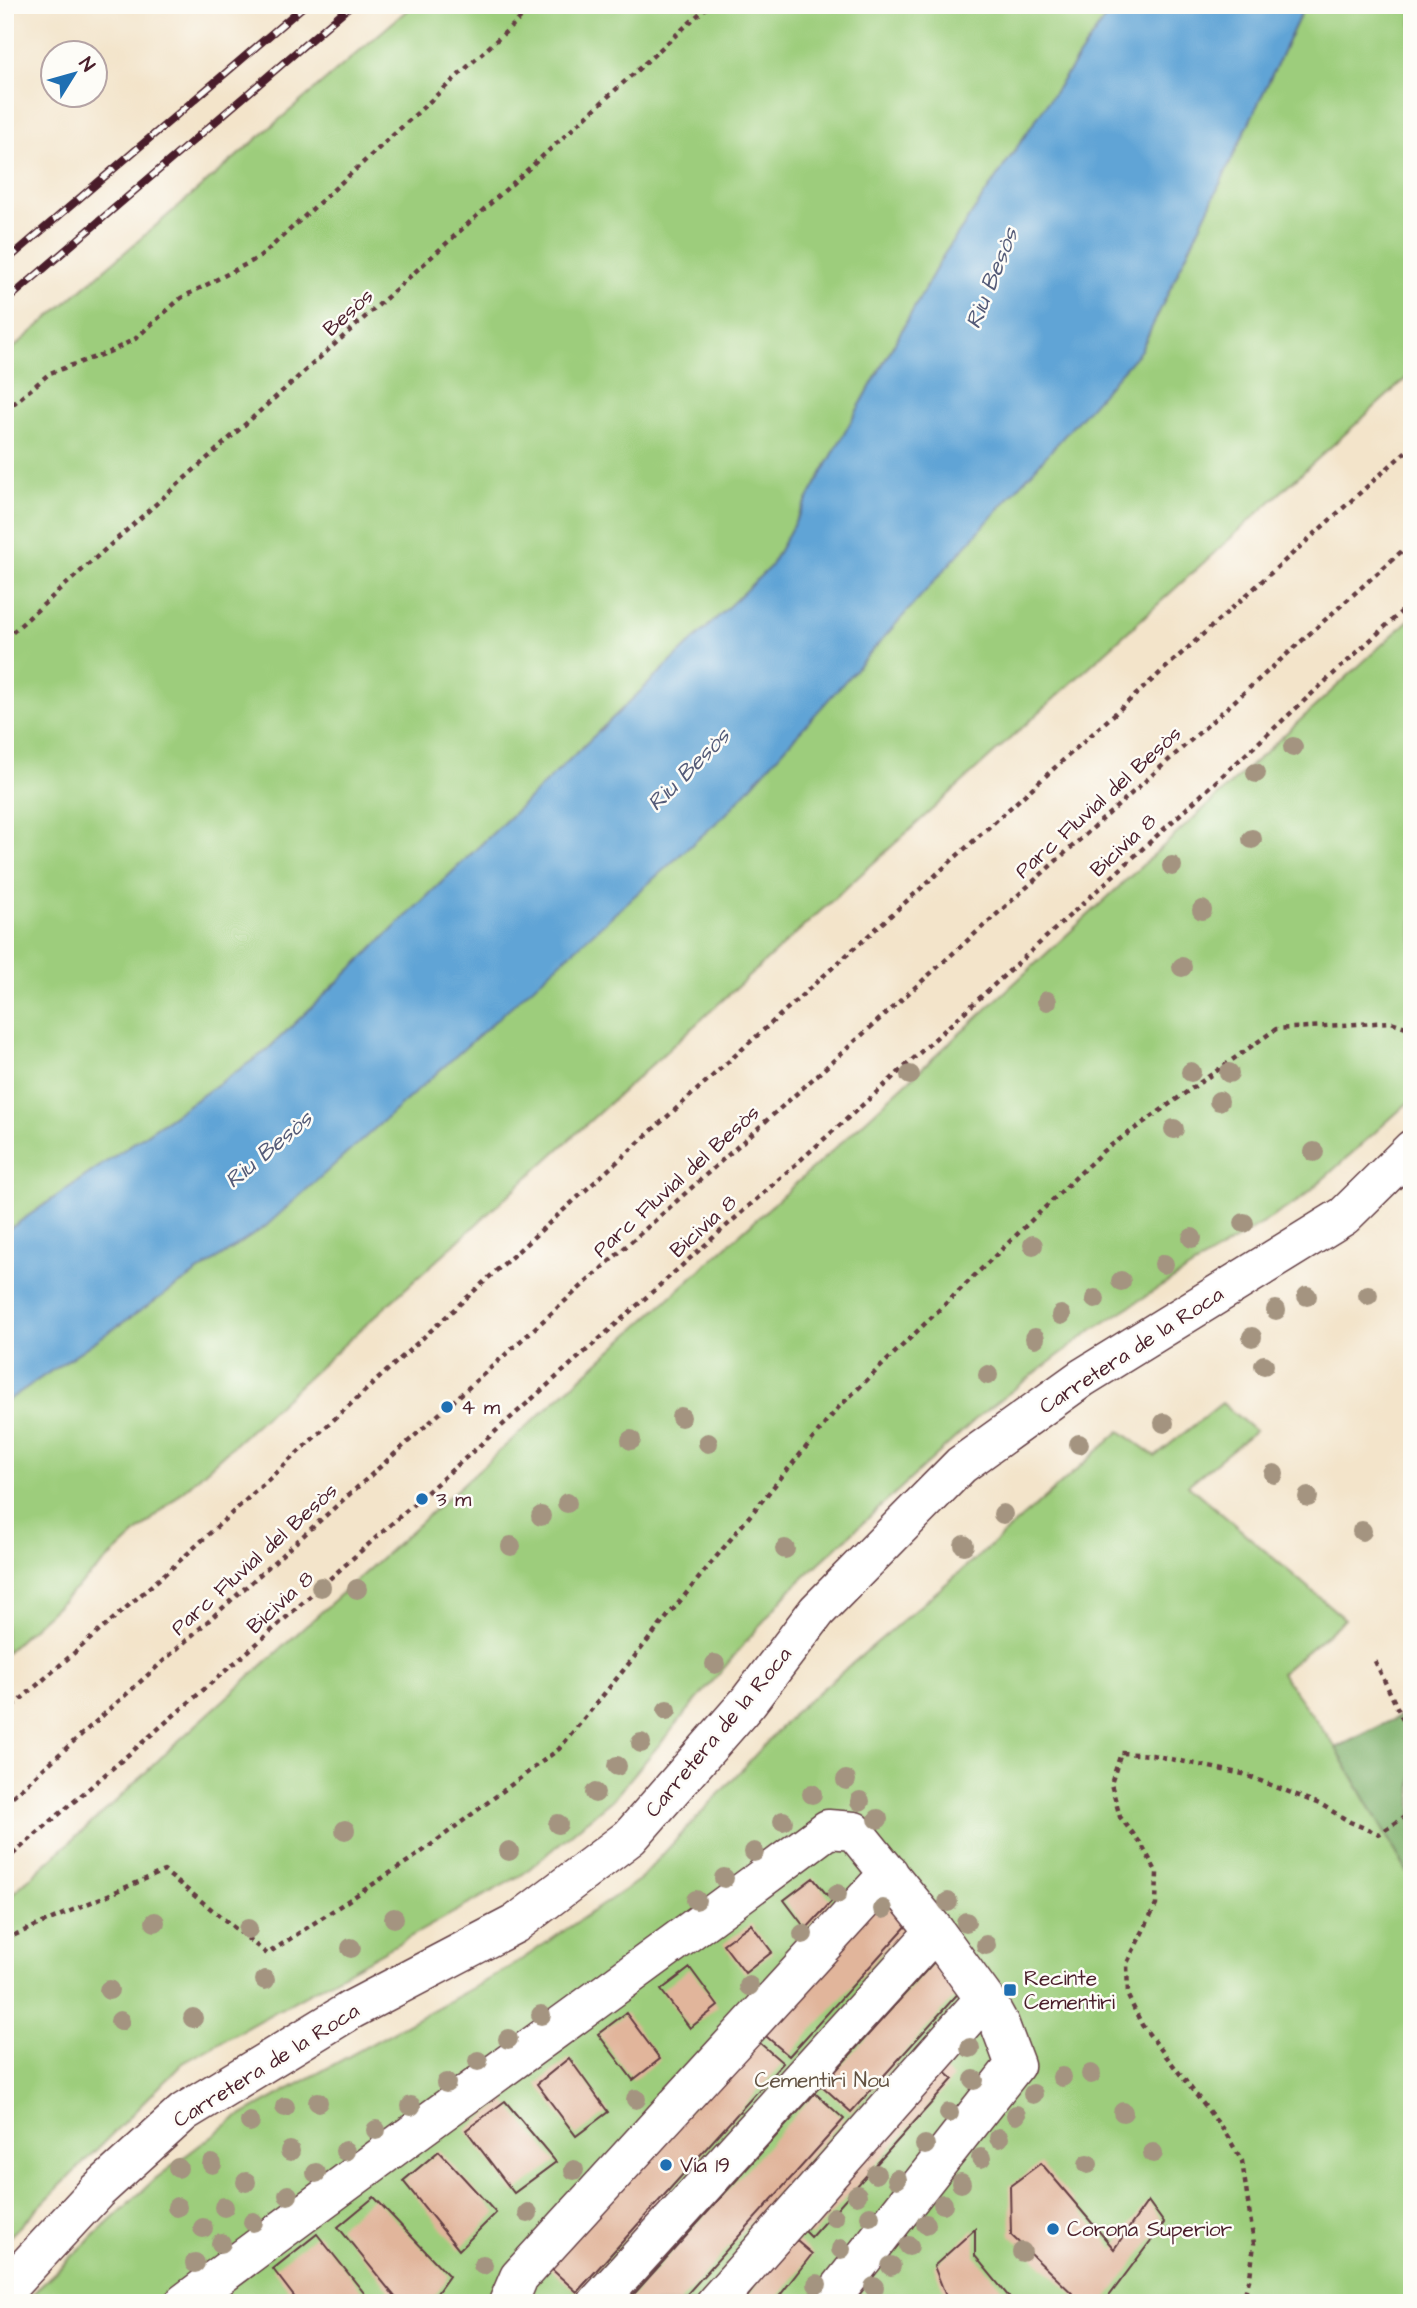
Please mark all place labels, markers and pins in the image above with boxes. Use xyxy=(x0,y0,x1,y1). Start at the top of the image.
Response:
place label: 4 m xyxy=(461,1393,501,1422)
marker: 4 m xyxy=(439,1399,455,1415)
place label: 3 m xyxy=(436,1485,472,1514)
marker: 3 m xyxy=(414,1491,430,1507)
place label: Recinte Cementiri xyxy=(1024,1964,1115,2017)
marker: Recinte Cementiri xyxy=(1002,1982,1018,1998)
place label: Vía 19 xyxy=(680,2151,730,2180)
marker: Vía 19 xyxy=(658,2157,674,2173)
place label: Corona Superior xyxy=(1067,2215,1232,2245)
marker: Corona Superior xyxy=(1045,2221,1061,2237)

